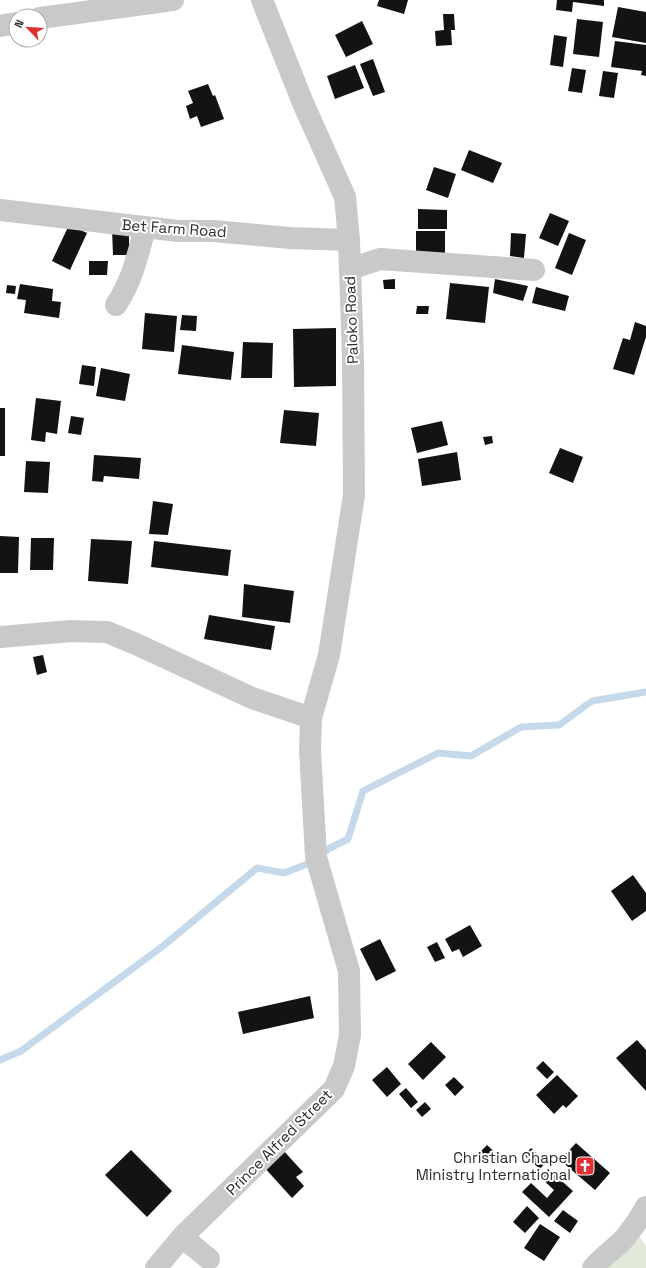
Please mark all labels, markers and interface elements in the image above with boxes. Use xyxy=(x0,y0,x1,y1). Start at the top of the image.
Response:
north arrow xyxy=(8,8,48,48)
text: N xyxy=(11,17,27,30)
street label: Bet Farm Road xyxy=(121,215,227,241)
street label: Paloko Road xyxy=(340,276,362,364)
street label: Prince Alfred Street xyxy=(222,1085,336,1199)
place label: Christian Chapel Ministry International xyxy=(416,1148,571,1184)
church icon: Christian Chapel Ministry International xyxy=(574,1155,596,1177)

